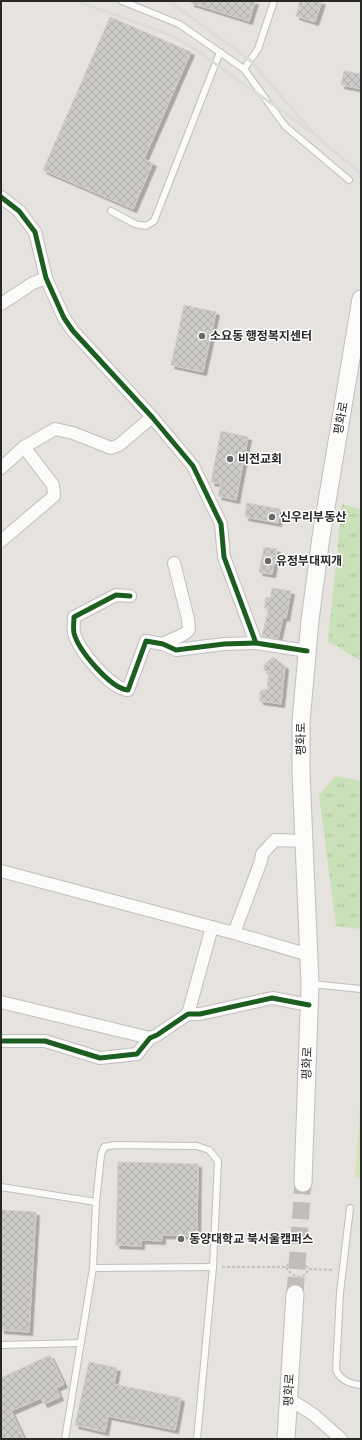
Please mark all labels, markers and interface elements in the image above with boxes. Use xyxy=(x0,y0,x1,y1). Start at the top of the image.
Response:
place label: 소요동 행정복지센터 xyxy=(210,329,312,344)
marker: 소요동 행정복지센터 xyxy=(197,331,207,341)
street label: 평화로 xyxy=(331,400,352,436)
place label: 비전교회 xyxy=(238,452,282,467)
marker: 비전교회 xyxy=(225,454,235,464)
place label: 신우리부동산 xyxy=(280,510,346,525)
marker: 신우리부동산 xyxy=(267,512,277,522)
place label: 유정부대찌개 xyxy=(276,554,342,569)
marker: 유정부대찌개 xyxy=(263,556,273,566)
street label: 평화로 xyxy=(294,722,309,756)
street label: 평화로 xyxy=(299,1046,316,1080)
place label: 동양대학교 북서울캠퍼스 xyxy=(189,1232,313,1247)
marker: 동양대학교 북서울캠퍼스 xyxy=(176,1234,186,1244)
street label: 평화로 xyxy=(281,1373,298,1407)

